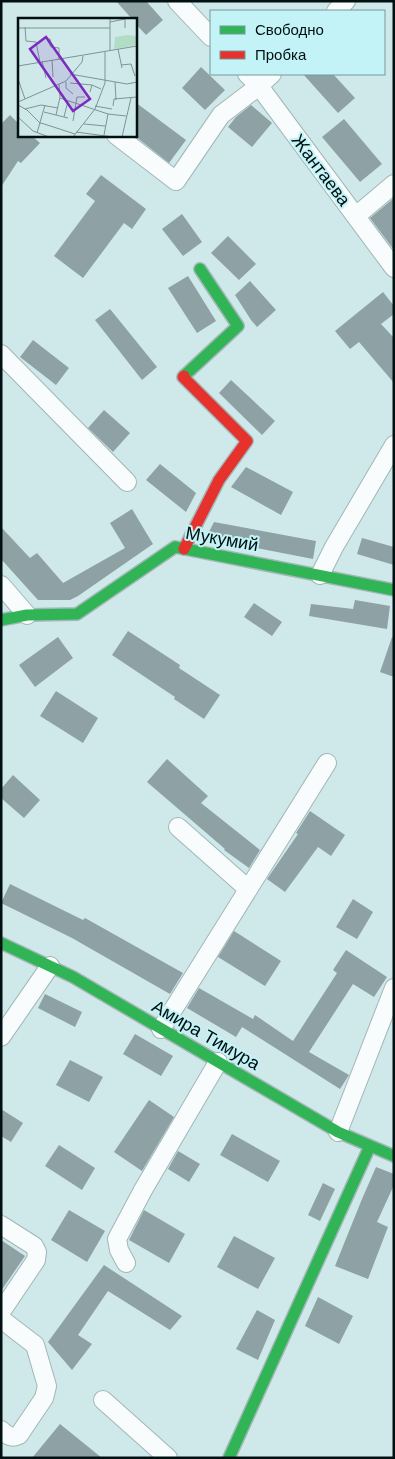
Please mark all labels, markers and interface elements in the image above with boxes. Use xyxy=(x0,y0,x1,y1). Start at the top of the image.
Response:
legend xyxy=(210,10,385,75)
inset map xyxy=(18,18,136,136)
text: Свободно xyxy=(255,21,324,38)
text: Пробка xyxy=(255,46,307,63)
street label: Жантаева xyxy=(288,130,355,210)
street label: Мукумий xyxy=(184,523,260,555)
street label: Амира Тимура xyxy=(149,996,264,1074)

